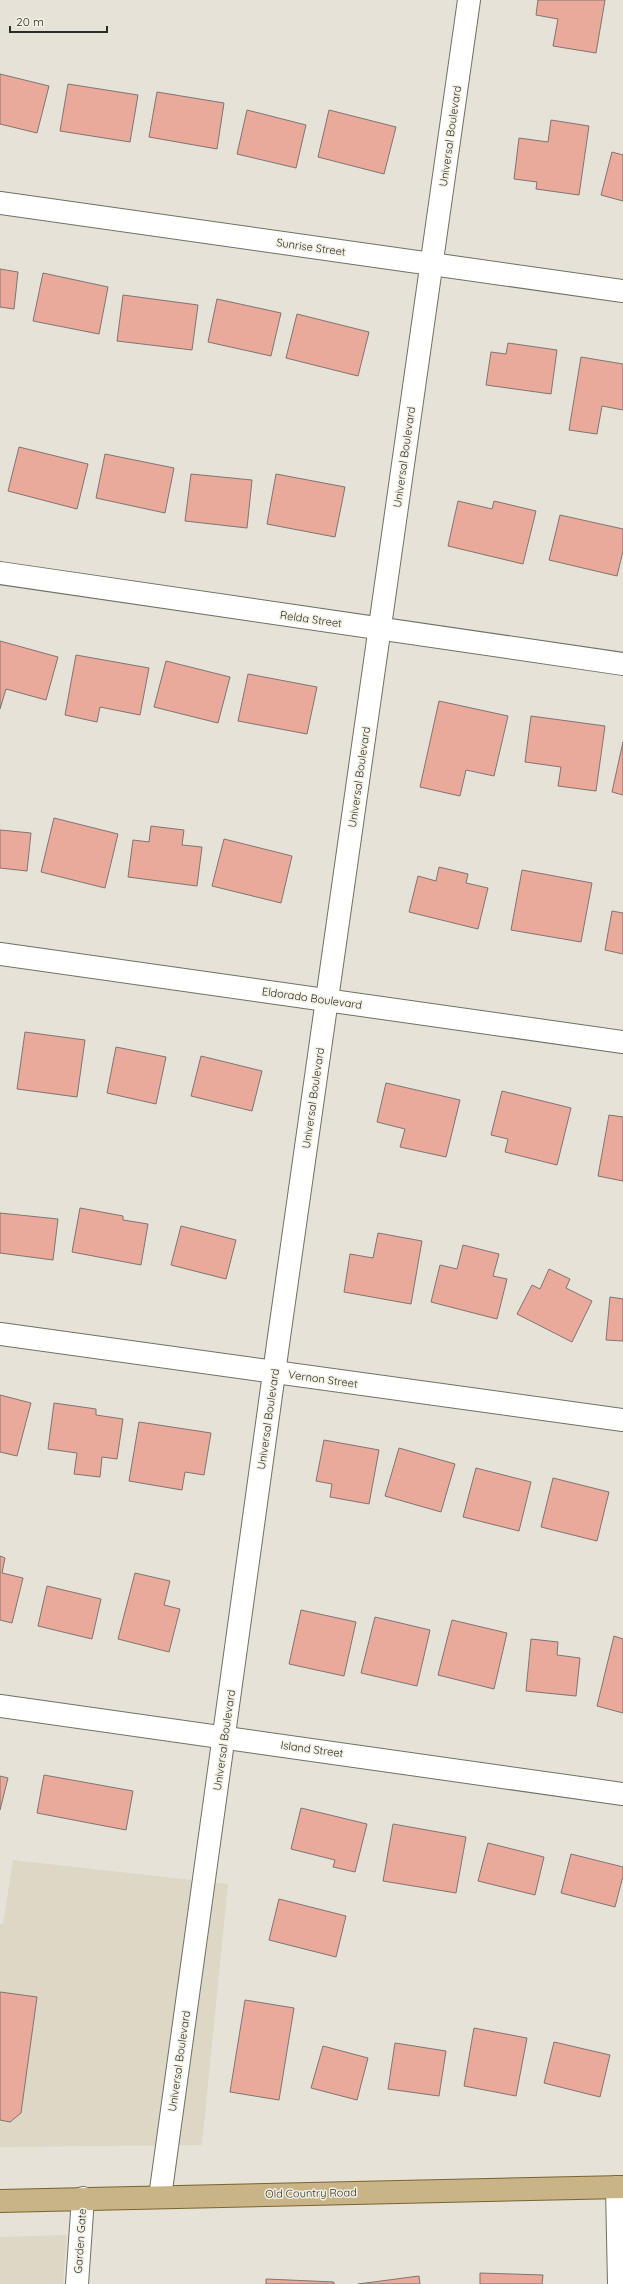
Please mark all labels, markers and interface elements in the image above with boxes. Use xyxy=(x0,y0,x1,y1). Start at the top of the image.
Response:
scale bar xyxy=(10,8,107,34)
text: 20 m xyxy=(16,14,44,29)
street label: Universal Boulevard xyxy=(436,85,464,187)
street label: Sunrise Street xyxy=(275,235,347,259)
street label: Universal Boulevard xyxy=(390,406,418,508)
street label: Relda Street xyxy=(279,608,343,630)
street label: Universal Boulevard xyxy=(345,726,373,828)
street label: Eldorado Boulevard xyxy=(261,984,363,1012)
street label: Universal Boulevard xyxy=(299,1047,327,1149)
street label: Vernon Street xyxy=(287,1367,359,1391)
street label: Universal Boulevard xyxy=(254,1368,282,1470)
street label: Universal Boulevard xyxy=(210,1689,238,1791)
street label: Island Street xyxy=(280,1738,345,1760)
street label: Universal Boulevard xyxy=(165,2010,193,2112)
street label: Old Country Road xyxy=(265,2185,357,2201)
street label: Garden Gate xyxy=(71,2208,89,2274)

